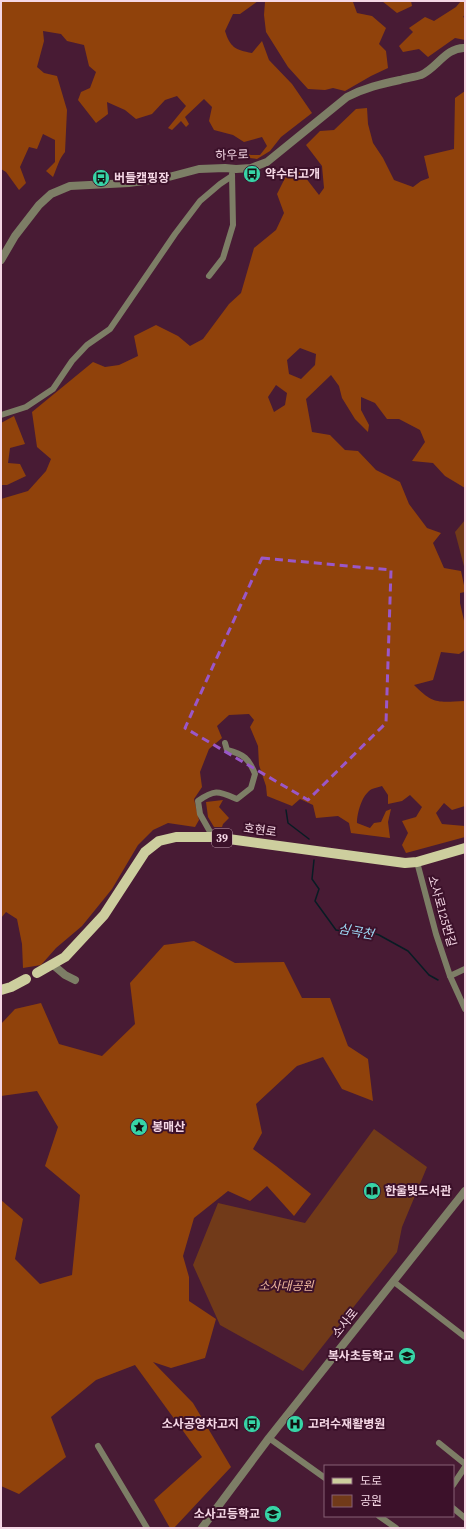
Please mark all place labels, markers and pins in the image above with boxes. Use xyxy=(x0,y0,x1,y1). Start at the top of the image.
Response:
bus stop icon: 약수터고개 xyxy=(242,164,262,184)
place label: 약수터고개 xyxy=(265,166,320,182)
bus stop icon: 버들캠핑장 xyxy=(91,168,111,188)
place label: 버들캠핑장 xyxy=(114,170,169,186)
place icon: 봉매산 xyxy=(129,1117,149,1137)
place label: 봉매산 xyxy=(152,1119,185,1135)
library icon: 한울빛도서관 xyxy=(362,1181,382,1201)
place label: 한울빛도서관 xyxy=(385,1183,451,1199)
school or university icon: 복사초등학교 xyxy=(397,1346,417,1366)
place label: 복사초등학교 xyxy=(328,1348,394,1364)
bus stop icon: 소사공영차고지 xyxy=(242,1414,262,1434)
hospital icon: 고려수재활병원 xyxy=(285,1414,305,1434)
place label: 소사공영차고지 xyxy=(162,1416,239,1432)
place label: 고려수재활병원 xyxy=(308,1416,385,1432)
school or university icon: 소사고등학교 xyxy=(263,1504,283,1524)
place label: 소사고등학교 xyxy=(194,1506,260,1522)

